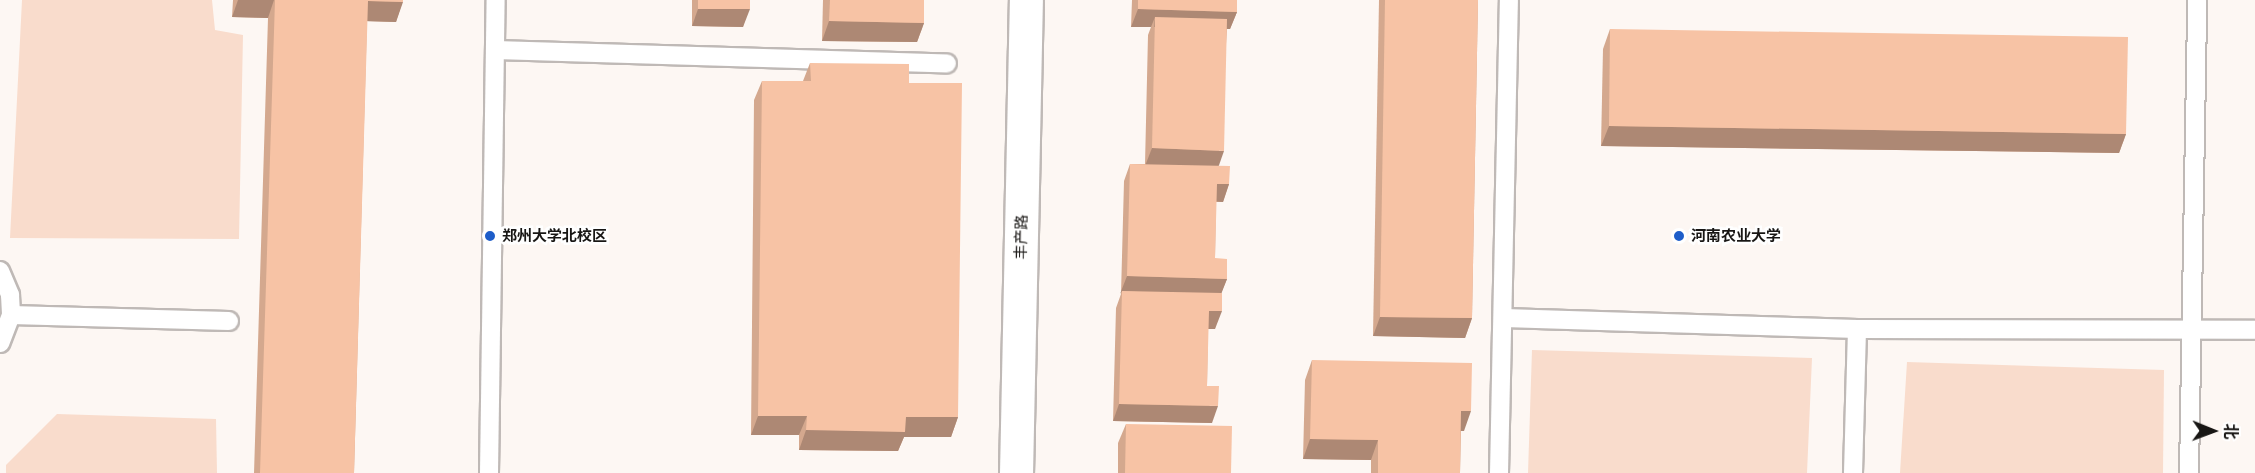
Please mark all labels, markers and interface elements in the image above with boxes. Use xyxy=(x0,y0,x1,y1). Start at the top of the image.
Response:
street label: 丰产路 xyxy=(1012,214,1030,260)
place label: 郑州大学北校区 xyxy=(502,227,607,245)
place label: 河南农业大学 xyxy=(1691,227,1781,245)
marker: 郑州大学北校区 xyxy=(483,229,497,243)
marker: 河南农业大学 xyxy=(1672,229,1686,243)
north arrow xyxy=(2183,401,2243,461)
text: 北 xyxy=(2222,423,2240,439)

